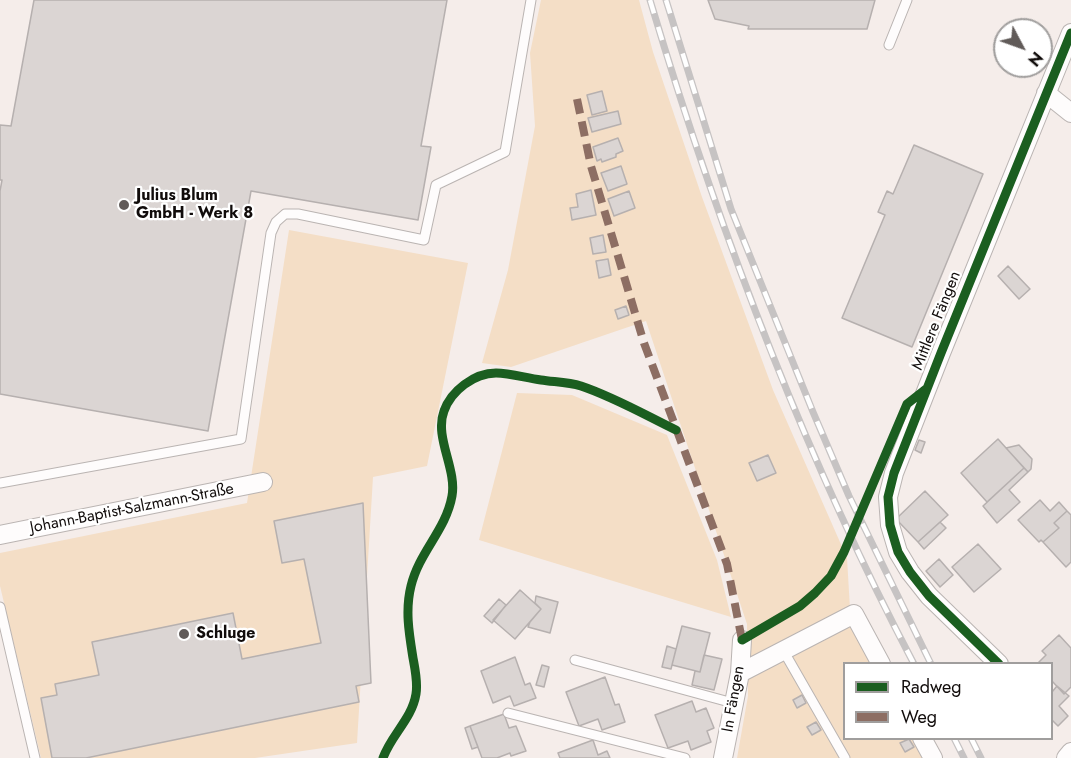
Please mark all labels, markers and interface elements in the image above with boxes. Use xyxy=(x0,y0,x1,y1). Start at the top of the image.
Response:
north arrow xyxy=(993,18,1053,78)
text: N xyxy=(1023,46,1048,71)
place label: Julius Blum GmbH - Werk 8 xyxy=(136,186,253,224)
marker: Julius Blum GmbH - Werk 8 xyxy=(117,198,131,212)
street label: Mittlere Fängen xyxy=(908,269,966,373)
street label: Johann-Baptist-Salzmann-Straße xyxy=(29,480,235,538)
place label: Schluge xyxy=(196,624,255,644)
marker: Schluge xyxy=(177,627,191,641)
legend xyxy=(843,662,1053,740)
street label: In Fängen xyxy=(719,664,749,734)
text: Radweg xyxy=(901,674,962,700)
text: Weg xyxy=(901,704,937,730)

